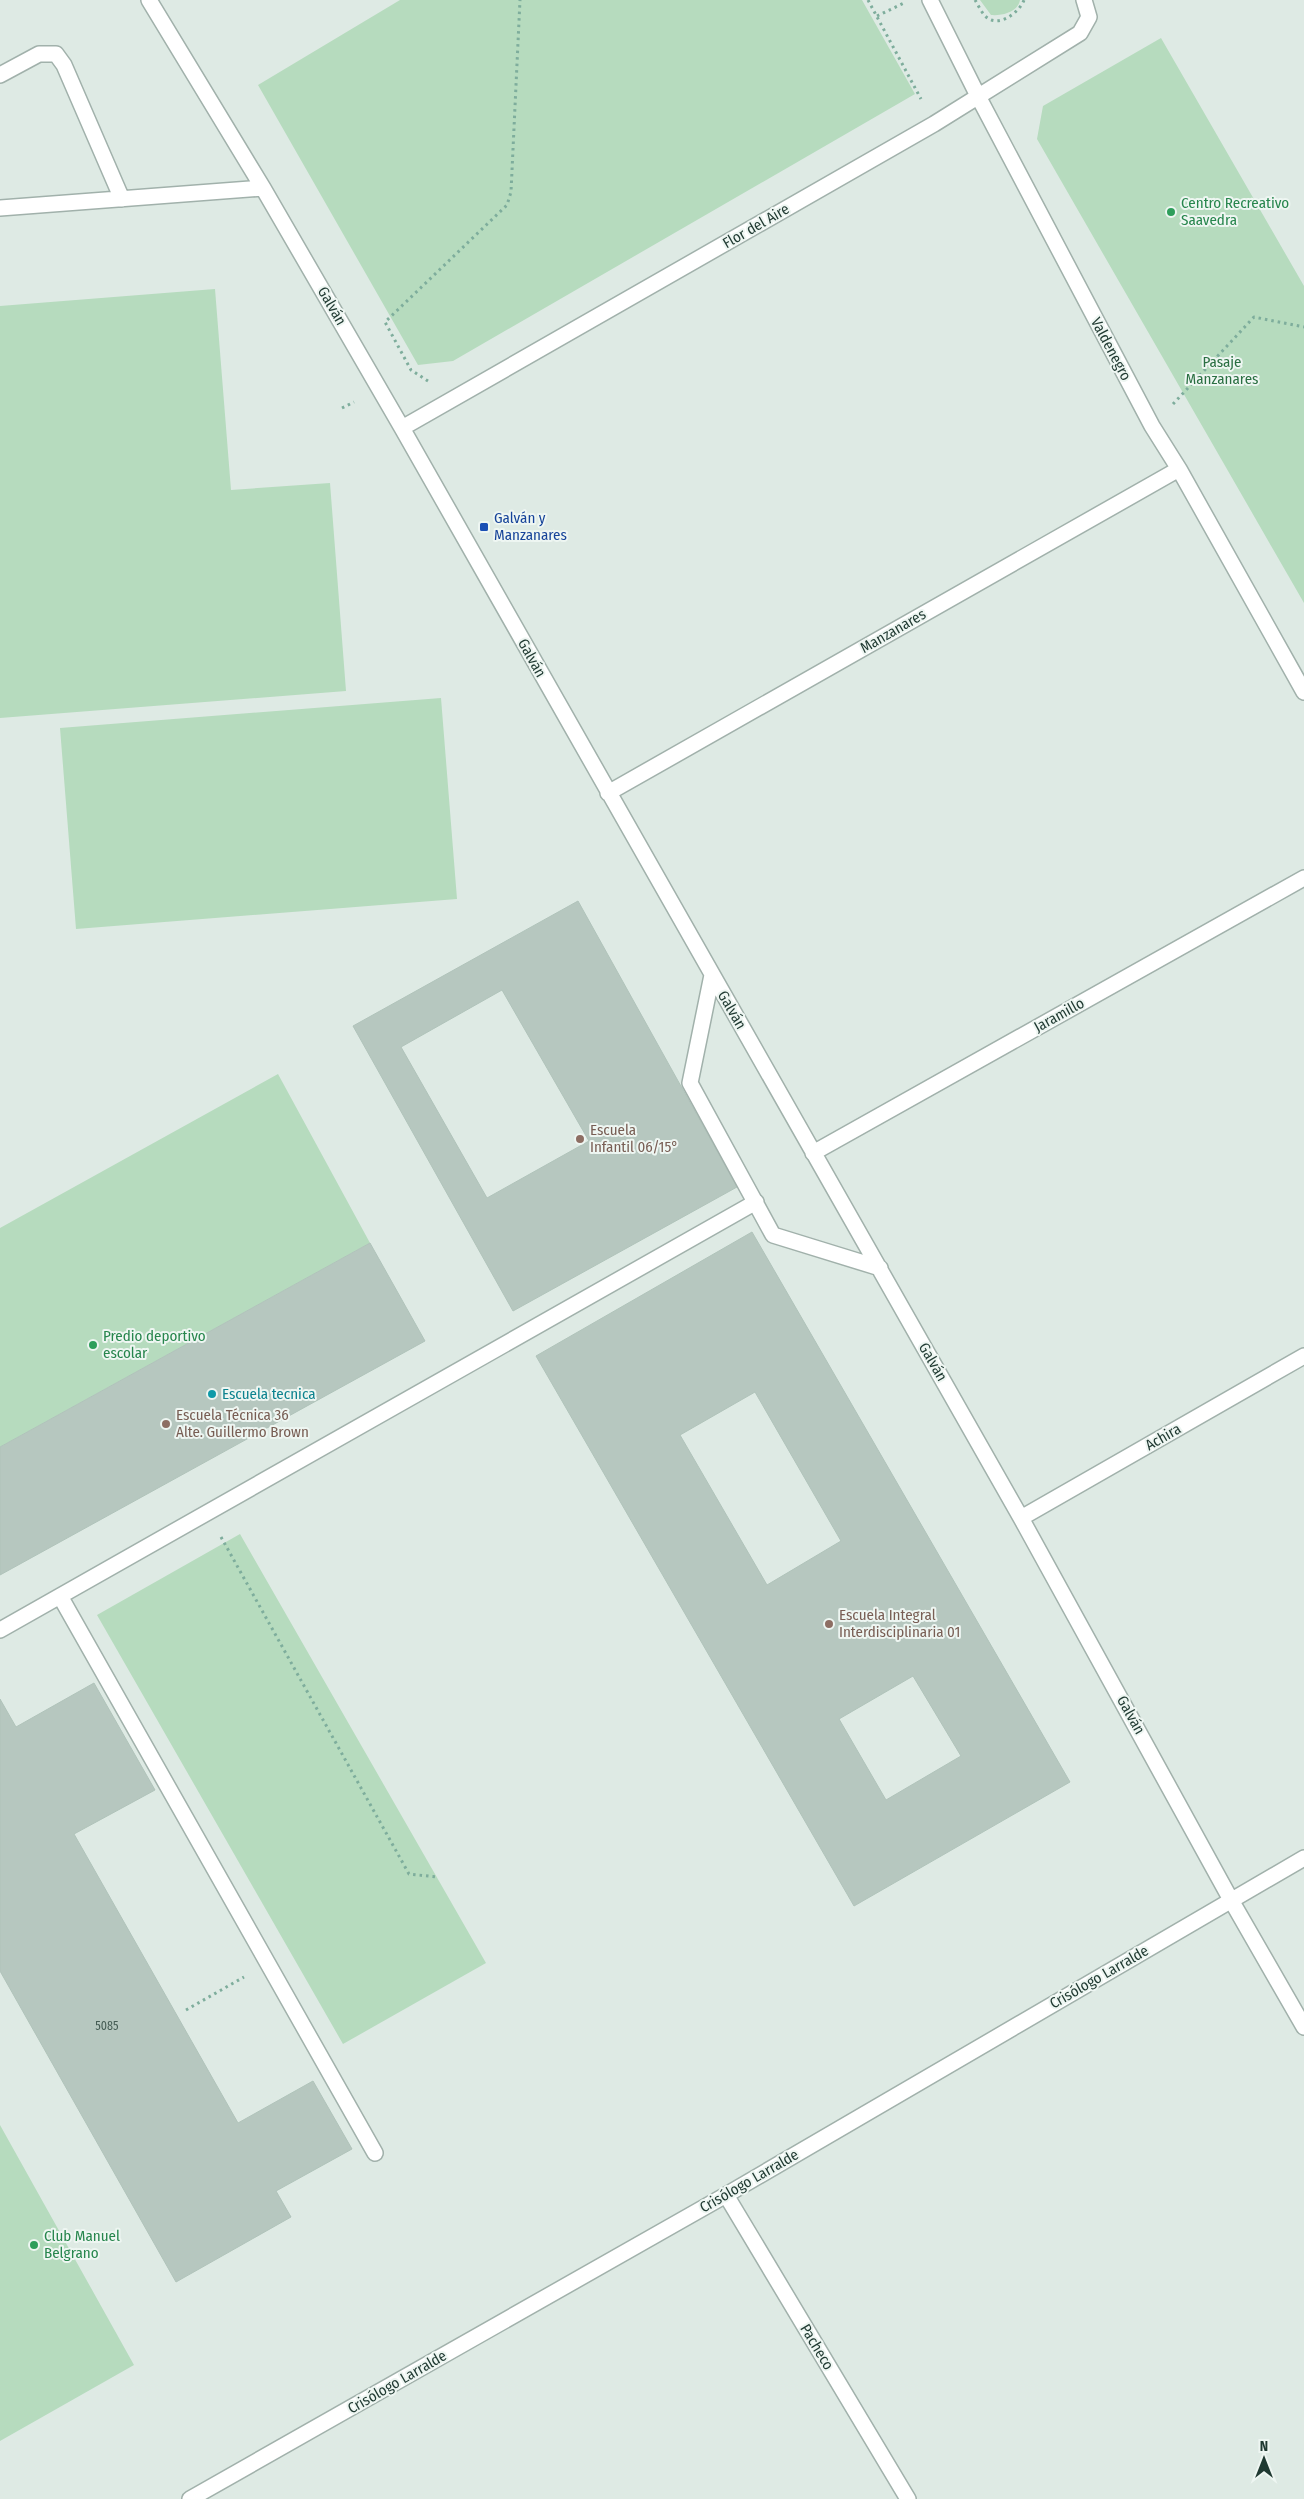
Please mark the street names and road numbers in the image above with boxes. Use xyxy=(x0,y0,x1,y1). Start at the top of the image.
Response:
street label: Flor del Aire xyxy=(720,200,792,252)
street label: Galván xyxy=(314,284,350,328)
street label: Valdenegro xyxy=(1087,314,1135,384)
street label: Manzanares xyxy=(857,605,929,657)
street label: Galván xyxy=(514,636,550,680)
street label: Galván xyxy=(714,988,750,1032)
street label: Jaramillo xyxy=(1031,994,1087,1036)
street label: Galván xyxy=(915,1340,951,1384)
street label: Achira xyxy=(1142,1420,1184,1454)
street label: Galván xyxy=(1113,1693,1149,1737)
street label: Crisólogo Larralde xyxy=(1046,1941,1152,2013)
street label: Crisólogo Larralde xyxy=(696,2145,802,2217)
street label: Pacheco xyxy=(796,2321,838,2373)
street label: Crisólogo Larralde xyxy=(344,2346,450,2418)

